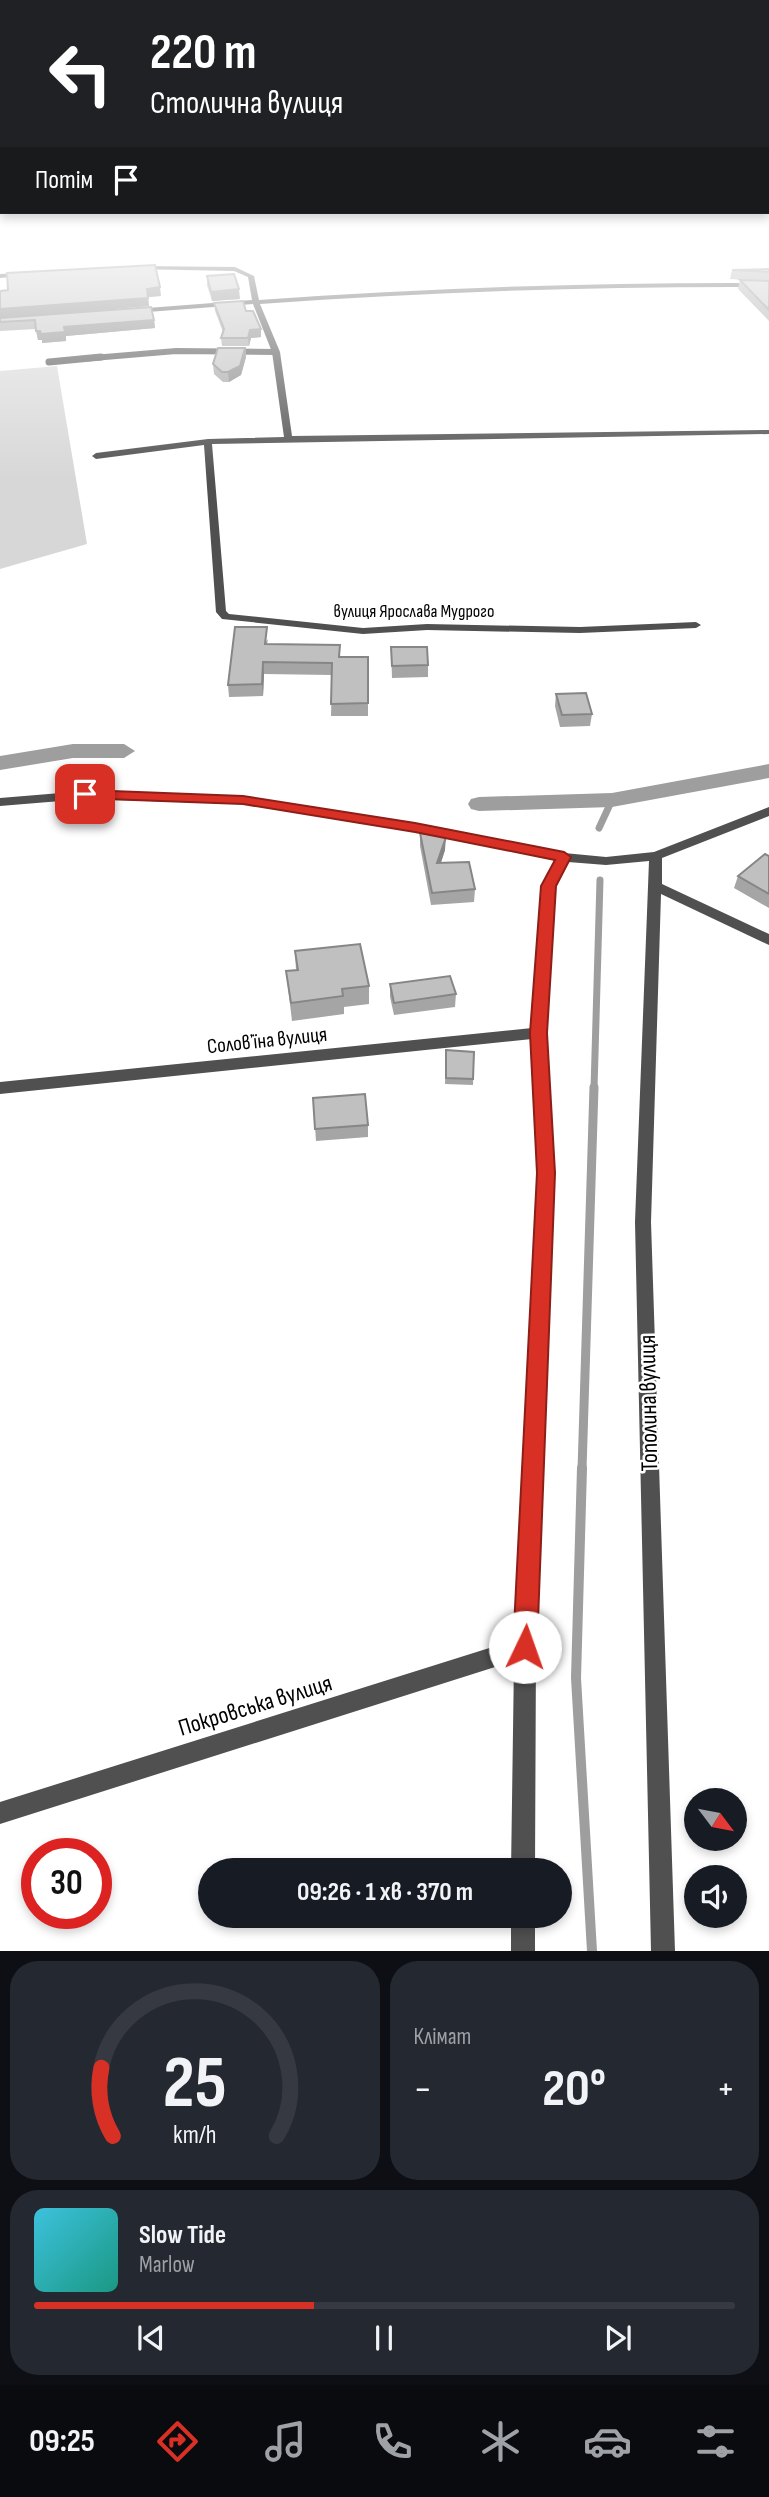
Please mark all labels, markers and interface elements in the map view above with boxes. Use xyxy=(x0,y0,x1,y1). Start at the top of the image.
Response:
text: 220 m xyxy=(150,24,256,83)
icon: left xyxy=(35,28,126,119)
text: Столична вулиця xyxy=(150,84,343,123)
icon: arrive xyxy=(107,161,145,199)
text: Потім xyxy=(35,165,93,196)
street label: вулиця Ярослава Мудрого xyxy=(334,601,494,622)
pin xyxy=(55,764,115,824)
icon: arrive xyxy=(66,775,104,813)
street label: Соловʼїна вулиця xyxy=(206,1022,328,1059)
street label: Тополина вулиця xyxy=(633,1334,664,1472)
position arrow xyxy=(488,1610,562,1684)
street label: Покровська вулиця xyxy=(175,1668,336,1743)
north arrow xyxy=(684,1788,747,1852)
map controls xyxy=(684,1788,747,1928)
speed limit sign: 30 xyxy=(21,1838,112,1929)
button: sound xyxy=(684,1865,747,1928)
text: 09:26 · 1 хв · 370 m xyxy=(297,1877,473,1908)
text: Клімат xyxy=(414,2023,471,2051)
text: 25 xyxy=(163,2041,227,2129)
text: 20° xyxy=(542,2058,606,2121)
text: − xyxy=(414,2067,432,2112)
text: + xyxy=(716,2067,735,2112)
text: km/h xyxy=(173,2120,216,2151)
text: Slow Tide xyxy=(139,2220,226,2251)
text: Marlow xyxy=(139,2251,195,2279)
icon: previous xyxy=(132,2319,170,2357)
icon: pause xyxy=(365,2319,403,2357)
icon: next xyxy=(599,2319,637,2357)
icon: directions xyxy=(153,2417,202,2466)
icon: music xyxy=(261,2417,310,2466)
icon: phone xyxy=(368,2417,417,2466)
icon: climate xyxy=(476,2417,525,2466)
icon: car xyxy=(583,2417,632,2466)
icon: filters xyxy=(691,2417,740,2466)
text: 09:25 xyxy=(29,2422,95,2461)

